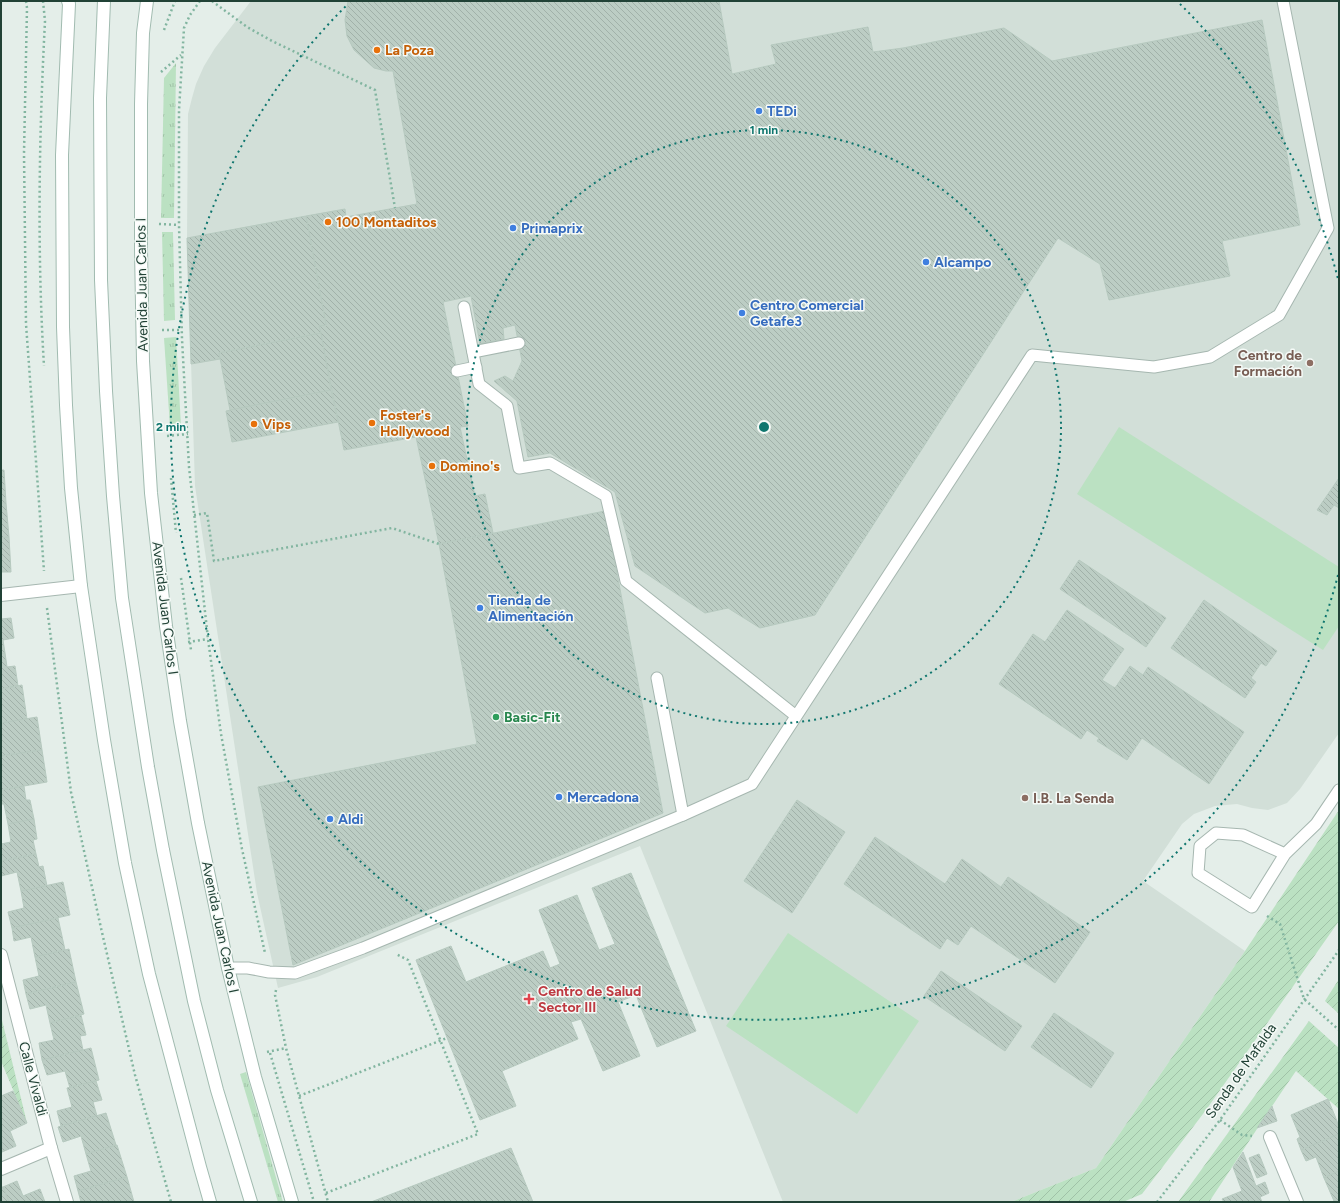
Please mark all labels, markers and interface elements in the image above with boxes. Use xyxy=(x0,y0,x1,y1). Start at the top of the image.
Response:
place label: La Poza xyxy=(385,42,434,59)
marker: La Poza xyxy=(372,45,382,55)
place label: TEDi xyxy=(767,103,797,120)
marker: TEDi xyxy=(754,106,764,116)
text: 1 min xyxy=(750,123,778,137)
place label: 100 Montaditos xyxy=(336,214,437,231)
marker: 100 Montaditos xyxy=(323,217,333,227)
street label: Avenida Juan Carlos I xyxy=(132,218,152,352)
place label: Primaprix xyxy=(521,220,583,237)
marker: Primaprix xyxy=(508,223,518,233)
place label: Alcampo xyxy=(934,254,991,271)
marker: Alcampo xyxy=(921,257,931,267)
place label: Centro Comercial Getafe3 xyxy=(750,297,864,330)
marker: Centro Comercial Getafe3 xyxy=(737,308,747,318)
place label: Centro de Formación xyxy=(1234,347,1302,380)
marker: Centro de Formación xyxy=(1305,358,1315,368)
place label: Foster's Hollywood xyxy=(380,407,450,440)
place label: Vips xyxy=(262,416,291,433)
marker: Foster's Hollywood xyxy=(367,418,377,428)
marker: Vips xyxy=(249,419,259,429)
text: 2 min xyxy=(156,420,186,434)
centre of rings xyxy=(757,420,771,434)
place label: Domino's xyxy=(440,458,500,475)
marker: Domino's xyxy=(427,461,437,471)
street label: Avenida Juan Carlos I xyxy=(148,540,182,676)
place label: Tienda de Alimentación xyxy=(488,592,573,625)
marker: Tienda de Alimentación xyxy=(475,603,485,613)
place label: Basic-Fit xyxy=(504,709,561,726)
marker: Basic-Fit xyxy=(491,712,501,722)
place label: Mercadona xyxy=(567,789,639,806)
place label: I.B. La Senda xyxy=(1033,790,1114,807)
marker: Mercadona xyxy=(554,792,564,802)
marker: I.B. La Senda xyxy=(1020,793,1030,803)
place label: Aldi xyxy=(338,811,363,828)
marker: Aldi xyxy=(325,814,335,824)
street label: Avenida Juan Carlos I xyxy=(198,860,242,994)
place label: Centro de Salud Sector III xyxy=(538,983,641,1016)
marker: Centro de Salud Sector III xyxy=(523,993,535,1005)
street label: Senda de Mafalda xyxy=(1202,1020,1280,1122)
street label: Calle Vivaldi xyxy=(15,1040,51,1118)

